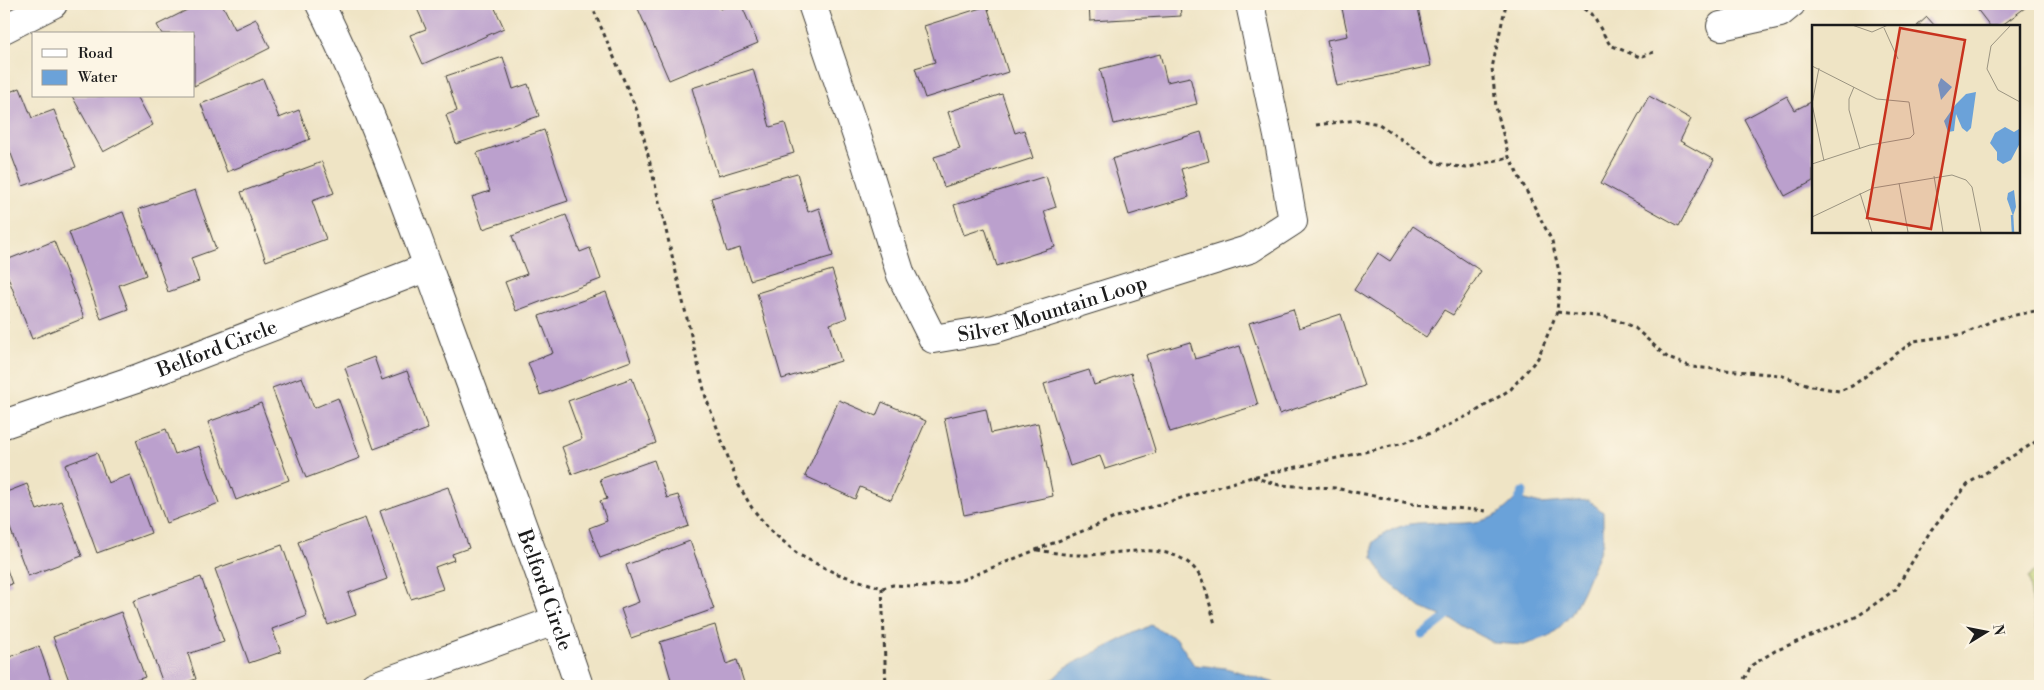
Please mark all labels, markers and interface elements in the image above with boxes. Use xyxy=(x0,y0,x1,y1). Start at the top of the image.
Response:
inset map xyxy=(1812,25,2019,232)
legend xyxy=(32,32,195,98)
text: Road xyxy=(78,44,113,63)
text: Water xyxy=(77,68,118,87)
street label: Silver Mountain Loop xyxy=(956,271,1151,349)
street label: Belford Circle xyxy=(153,315,281,384)
street label: Belford Circle xyxy=(511,525,577,654)
north arrow xyxy=(1962,608,2012,658)
text: N xyxy=(1988,623,2008,637)

